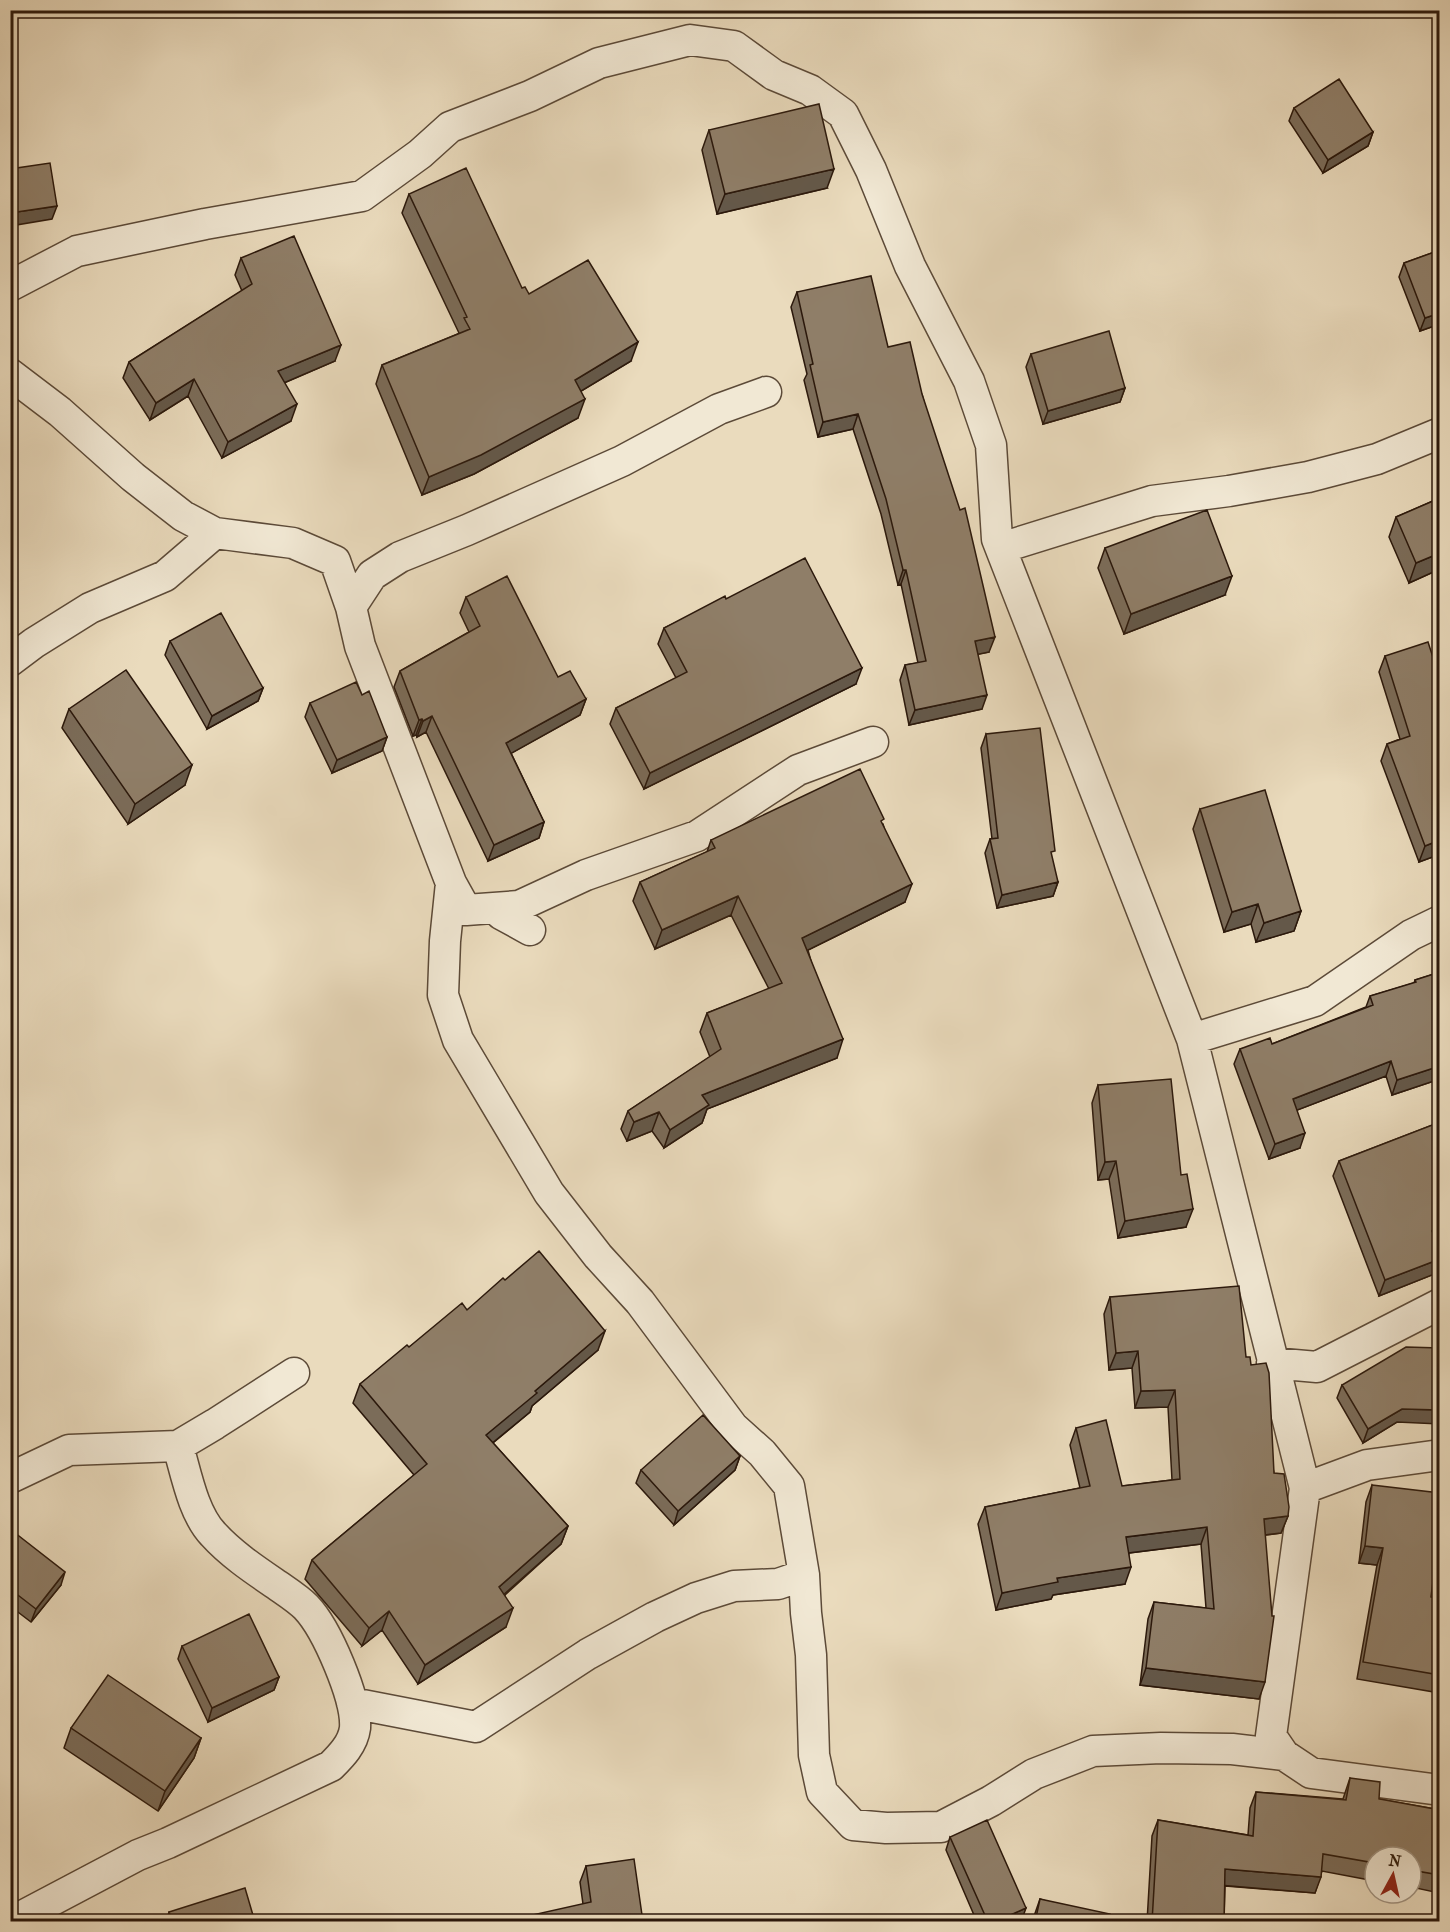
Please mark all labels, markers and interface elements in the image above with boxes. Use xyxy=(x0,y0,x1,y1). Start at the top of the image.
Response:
north arrow xyxy=(1363,1845,1423,1905)
text: N xyxy=(1388,1850,1403,1871)

